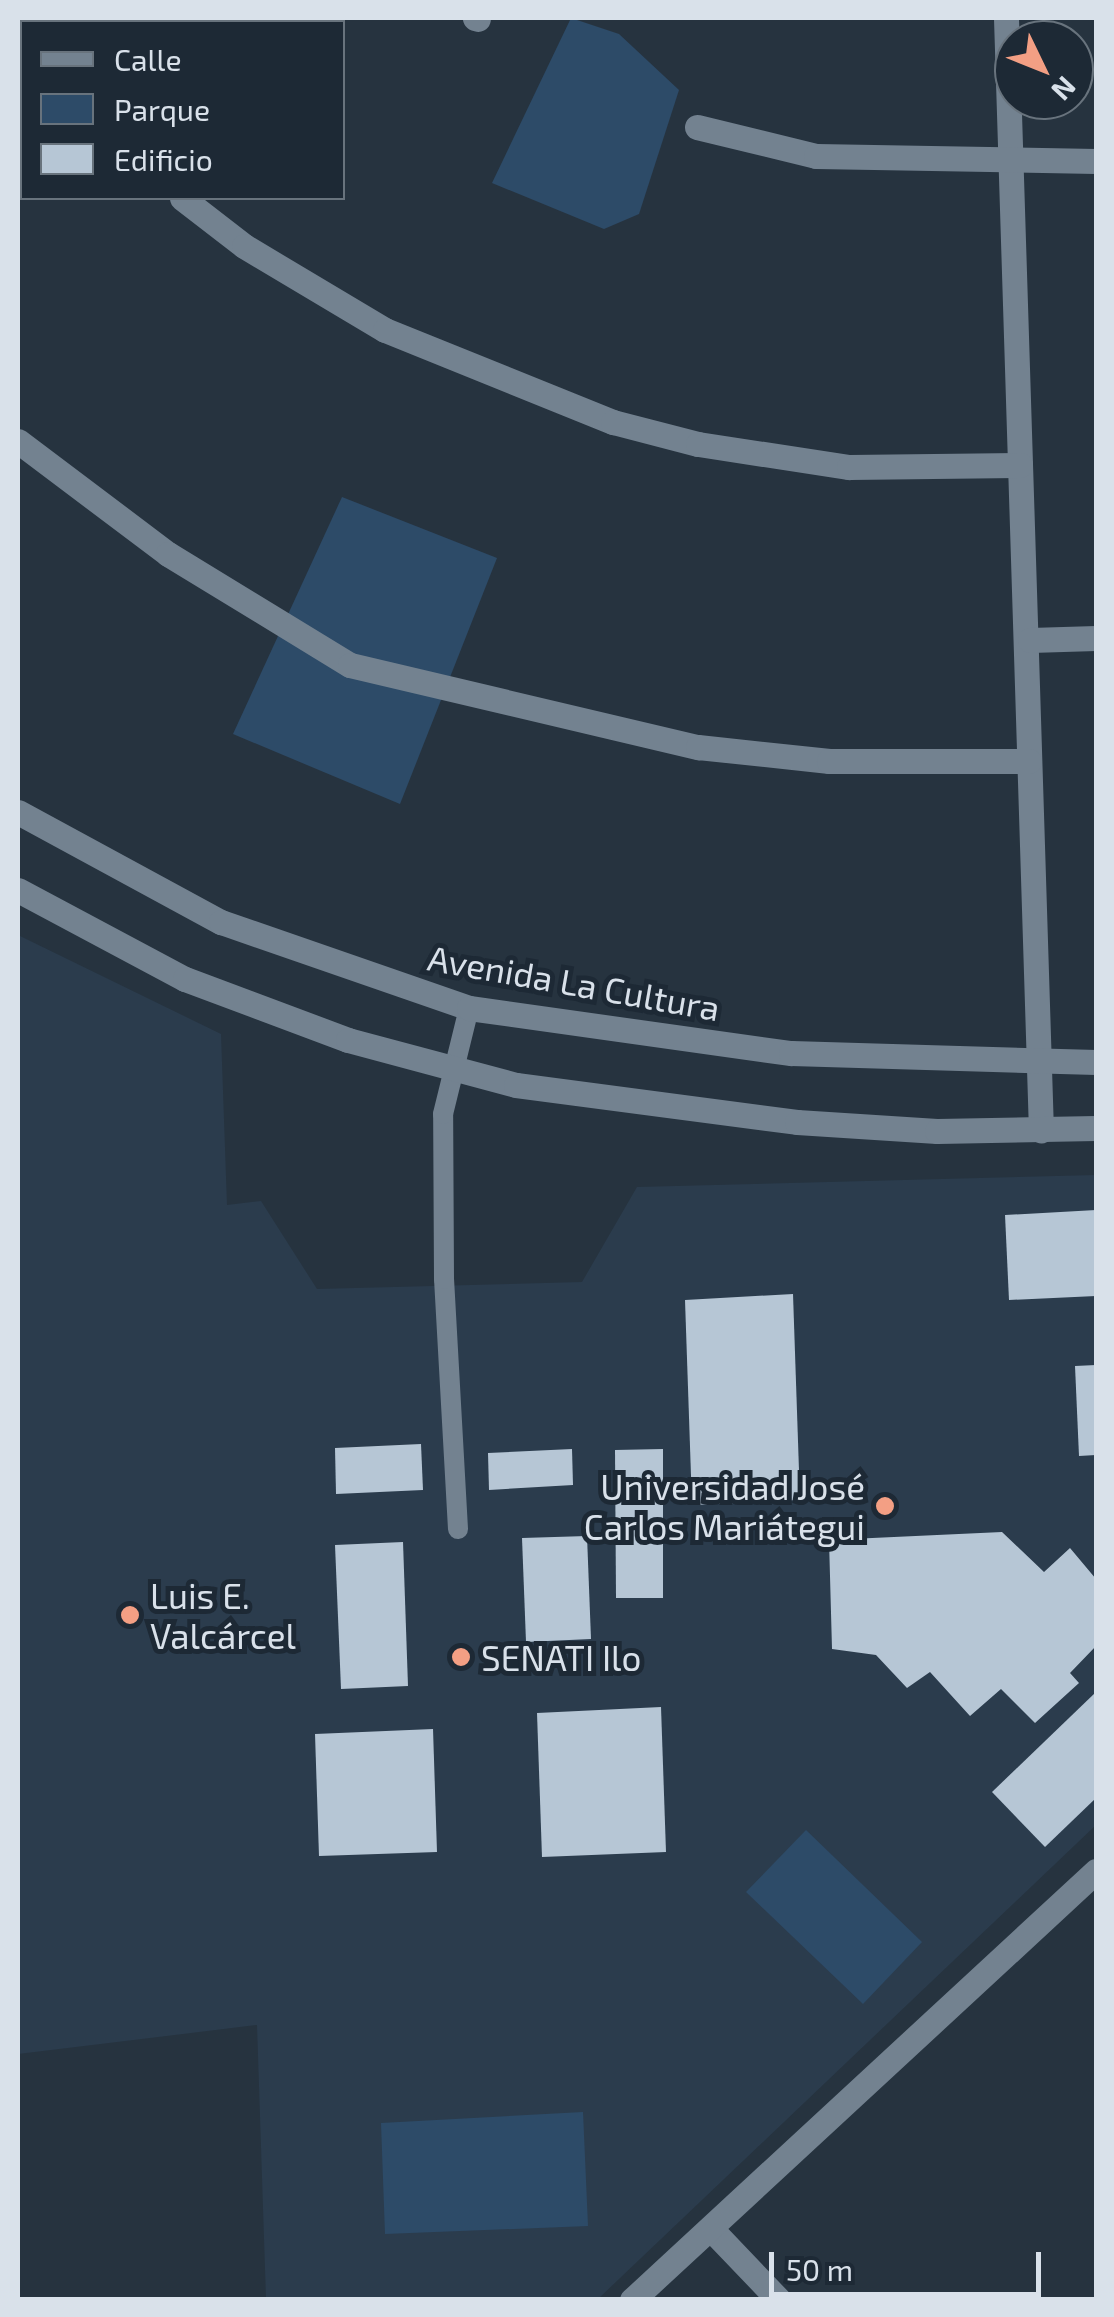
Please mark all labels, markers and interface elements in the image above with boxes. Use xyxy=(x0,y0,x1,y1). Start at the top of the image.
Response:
legend xyxy=(20,20,345,200)
north arrow xyxy=(994,20,1094,120)
text: Calle xyxy=(114,41,182,77)
text: N xyxy=(1045,70,1084,108)
text: Parque xyxy=(114,91,210,127)
text: Edificio xyxy=(114,141,213,177)
street label: Avenida La Cultura xyxy=(425,936,723,1028)
place label: Universidad José Carlos Mariátegui xyxy=(584,1465,865,1547)
marker: Universidad José Carlos Mariátegui xyxy=(874,1495,896,1517)
place label: Luis E. Valcárcel xyxy=(150,1574,296,1656)
marker: Luis E. Valcárcel xyxy=(119,1604,141,1626)
place label: SENATI Ilo xyxy=(481,1636,641,1678)
marker: SENATI Ilo xyxy=(450,1646,472,1668)
scale bar xyxy=(774,2232,1046,2294)
text: 50 m xyxy=(786,2251,853,2287)

